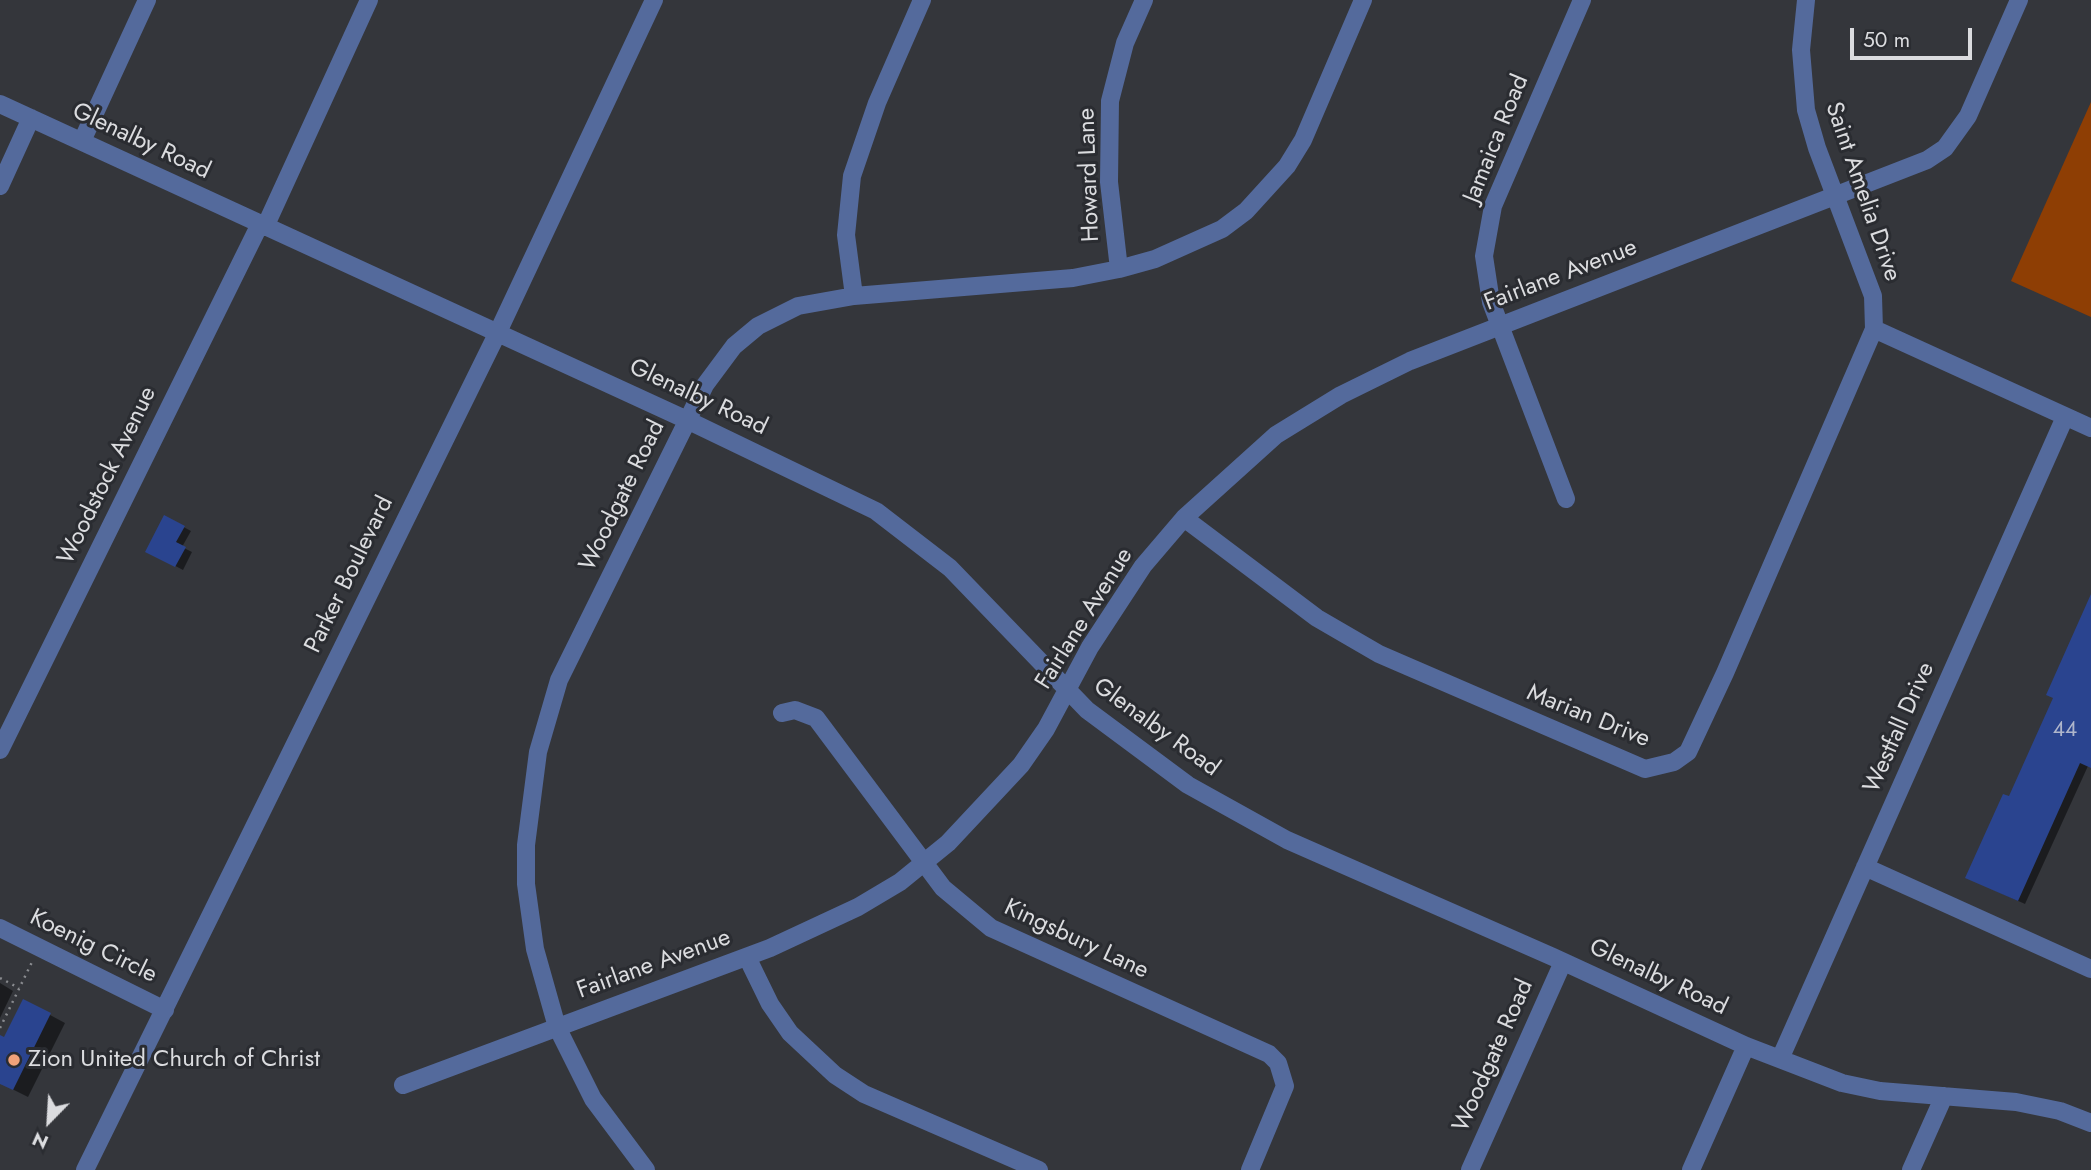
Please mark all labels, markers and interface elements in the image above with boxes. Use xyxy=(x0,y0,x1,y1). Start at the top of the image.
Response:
scale bar xyxy=(1853,14,1976,58)
text: 50 m xyxy=(1863,25,1910,55)
street label: Jamaica Road xyxy=(1458,71,1536,207)
street label: Glenalby Road xyxy=(67,97,215,187)
street label: Saint Amelia Drive xyxy=(1818,99,1906,285)
street label: Howard Lane xyxy=(1073,107,1107,243)
street label: Fairlane Avenue xyxy=(1481,234,1641,318)
street label: Glenalby Road xyxy=(624,353,772,443)
street label: Woodstock Avenue xyxy=(52,382,164,570)
street label: Woodgate Road xyxy=(574,416,672,576)
street label: Parker Boulevard xyxy=(300,492,400,658)
street label: Fairlane Avenue xyxy=(1030,543,1140,695)
street label: Westfall Drive xyxy=(1858,658,1942,798)
street label: Glenalby Road xyxy=(1087,673,1225,783)
street label: Marian Drive xyxy=(1522,679,1654,755)
house number: 44 xyxy=(2053,718,2077,744)
street label: Kingsbury Lane xyxy=(999,894,1153,986)
street label: Koenig Circle xyxy=(25,904,161,990)
street label: Fairlane Avenue xyxy=(573,924,735,1006)
street label: Glenalby Road xyxy=(1584,933,1732,1023)
street label: Woodgate Road xyxy=(1447,975,1541,1137)
place label: Zion United Church of Christ xyxy=(28,1046,320,1074)
marker: Zion United Church of Christ xyxy=(6,1052,22,1068)
north arrow xyxy=(14,1086,84,1156)
text: N xyxy=(28,1125,53,1156)

